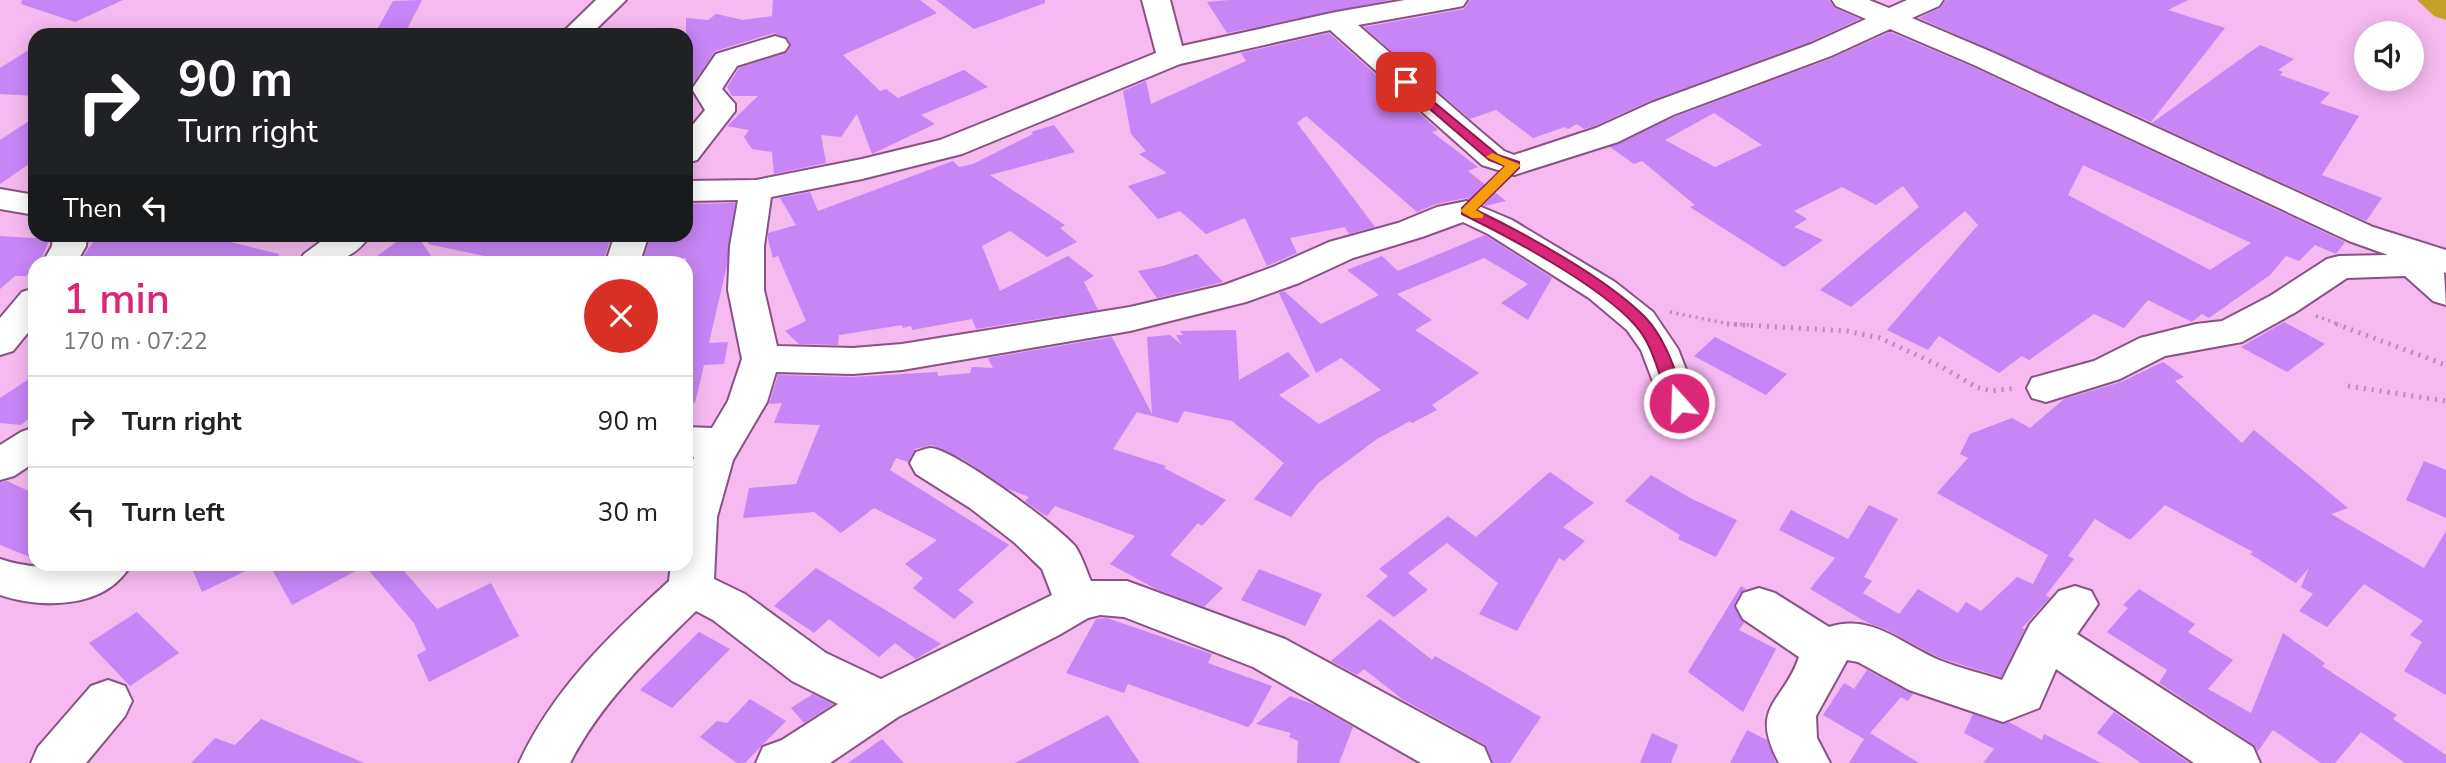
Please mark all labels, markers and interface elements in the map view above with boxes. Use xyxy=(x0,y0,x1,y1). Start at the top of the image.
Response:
map controls xyxy=(2354,21,2424,91)
button: sound xyxy=(2354,21,2424,91)
text: 90 m xyxy=(178,46,293,113)
pin xyxy=(1376,52,1436,112)
icon: right xyxy=(63,56,154,147)
icon: arrive xyxy=(1387,63,1425,101)
text: Turn right xyxy=(178,110,318,153)
icon: left xyxy=(136,189,174,227)
text: Then xyxy=(63,191,122,226)
text: 1 min xyxy=(63,271,170,328)
button: close xyxy=(584,279,658,353)
text: 170 m · 07:22 xyxy=(63,326,208,357)
position arrow xyxy=(1642,366,1716,440)
icon: right xyxy=(63,403,101,441)
text: Turn right xyxy=(122,404,241,439)
text: 90 m xyxy=(598,404,658,439)
icon: left xyxy=(63,494,101,532)
text: Turn left xyxy=(122,495,225,530)
text: 30 m xyxy=(598,495,658,530)

